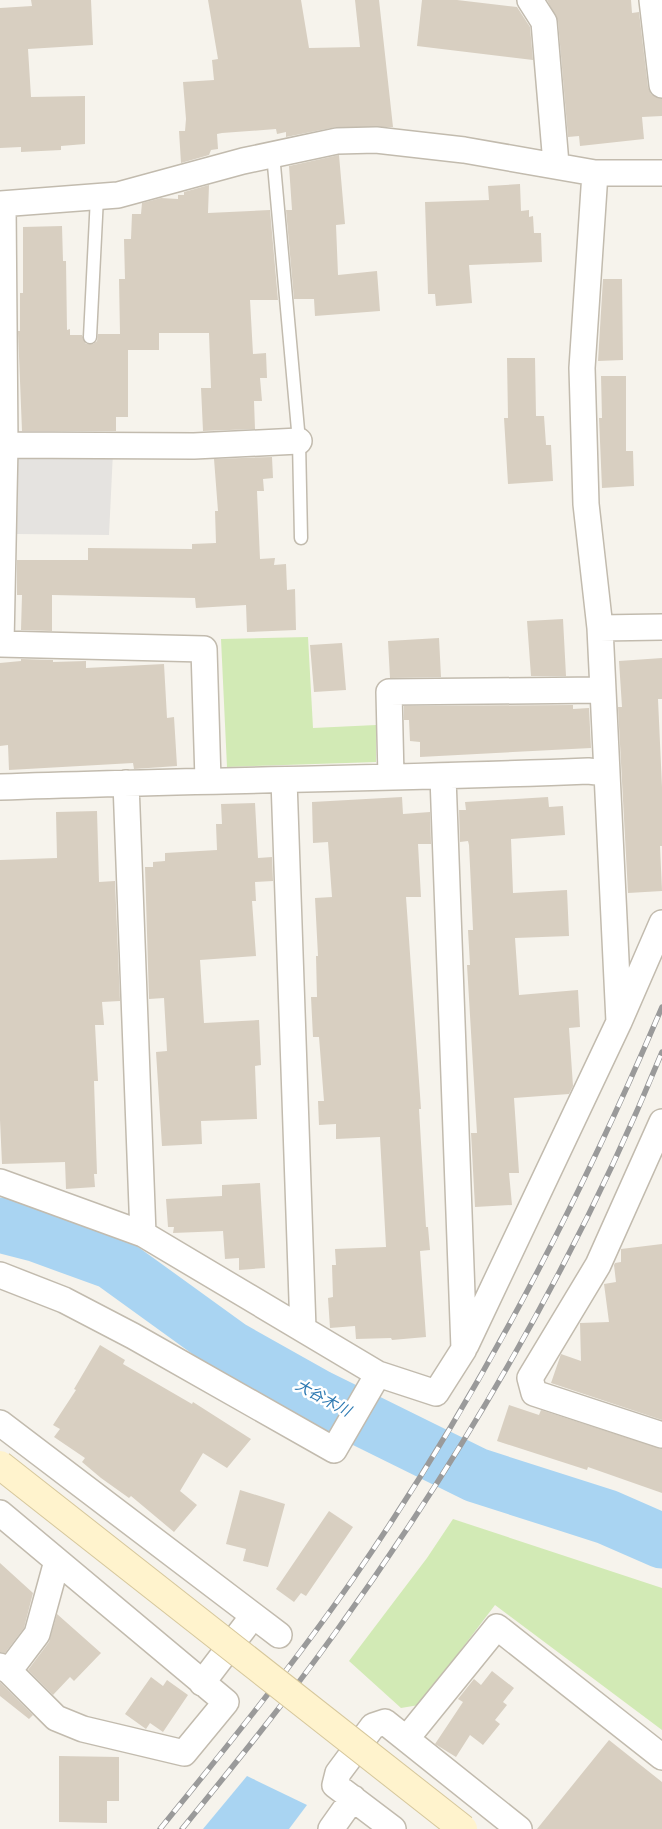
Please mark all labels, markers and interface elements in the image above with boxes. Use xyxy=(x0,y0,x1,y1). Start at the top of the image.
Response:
water label: 大谷木川 xyxy=(292,1375,356,1421)

